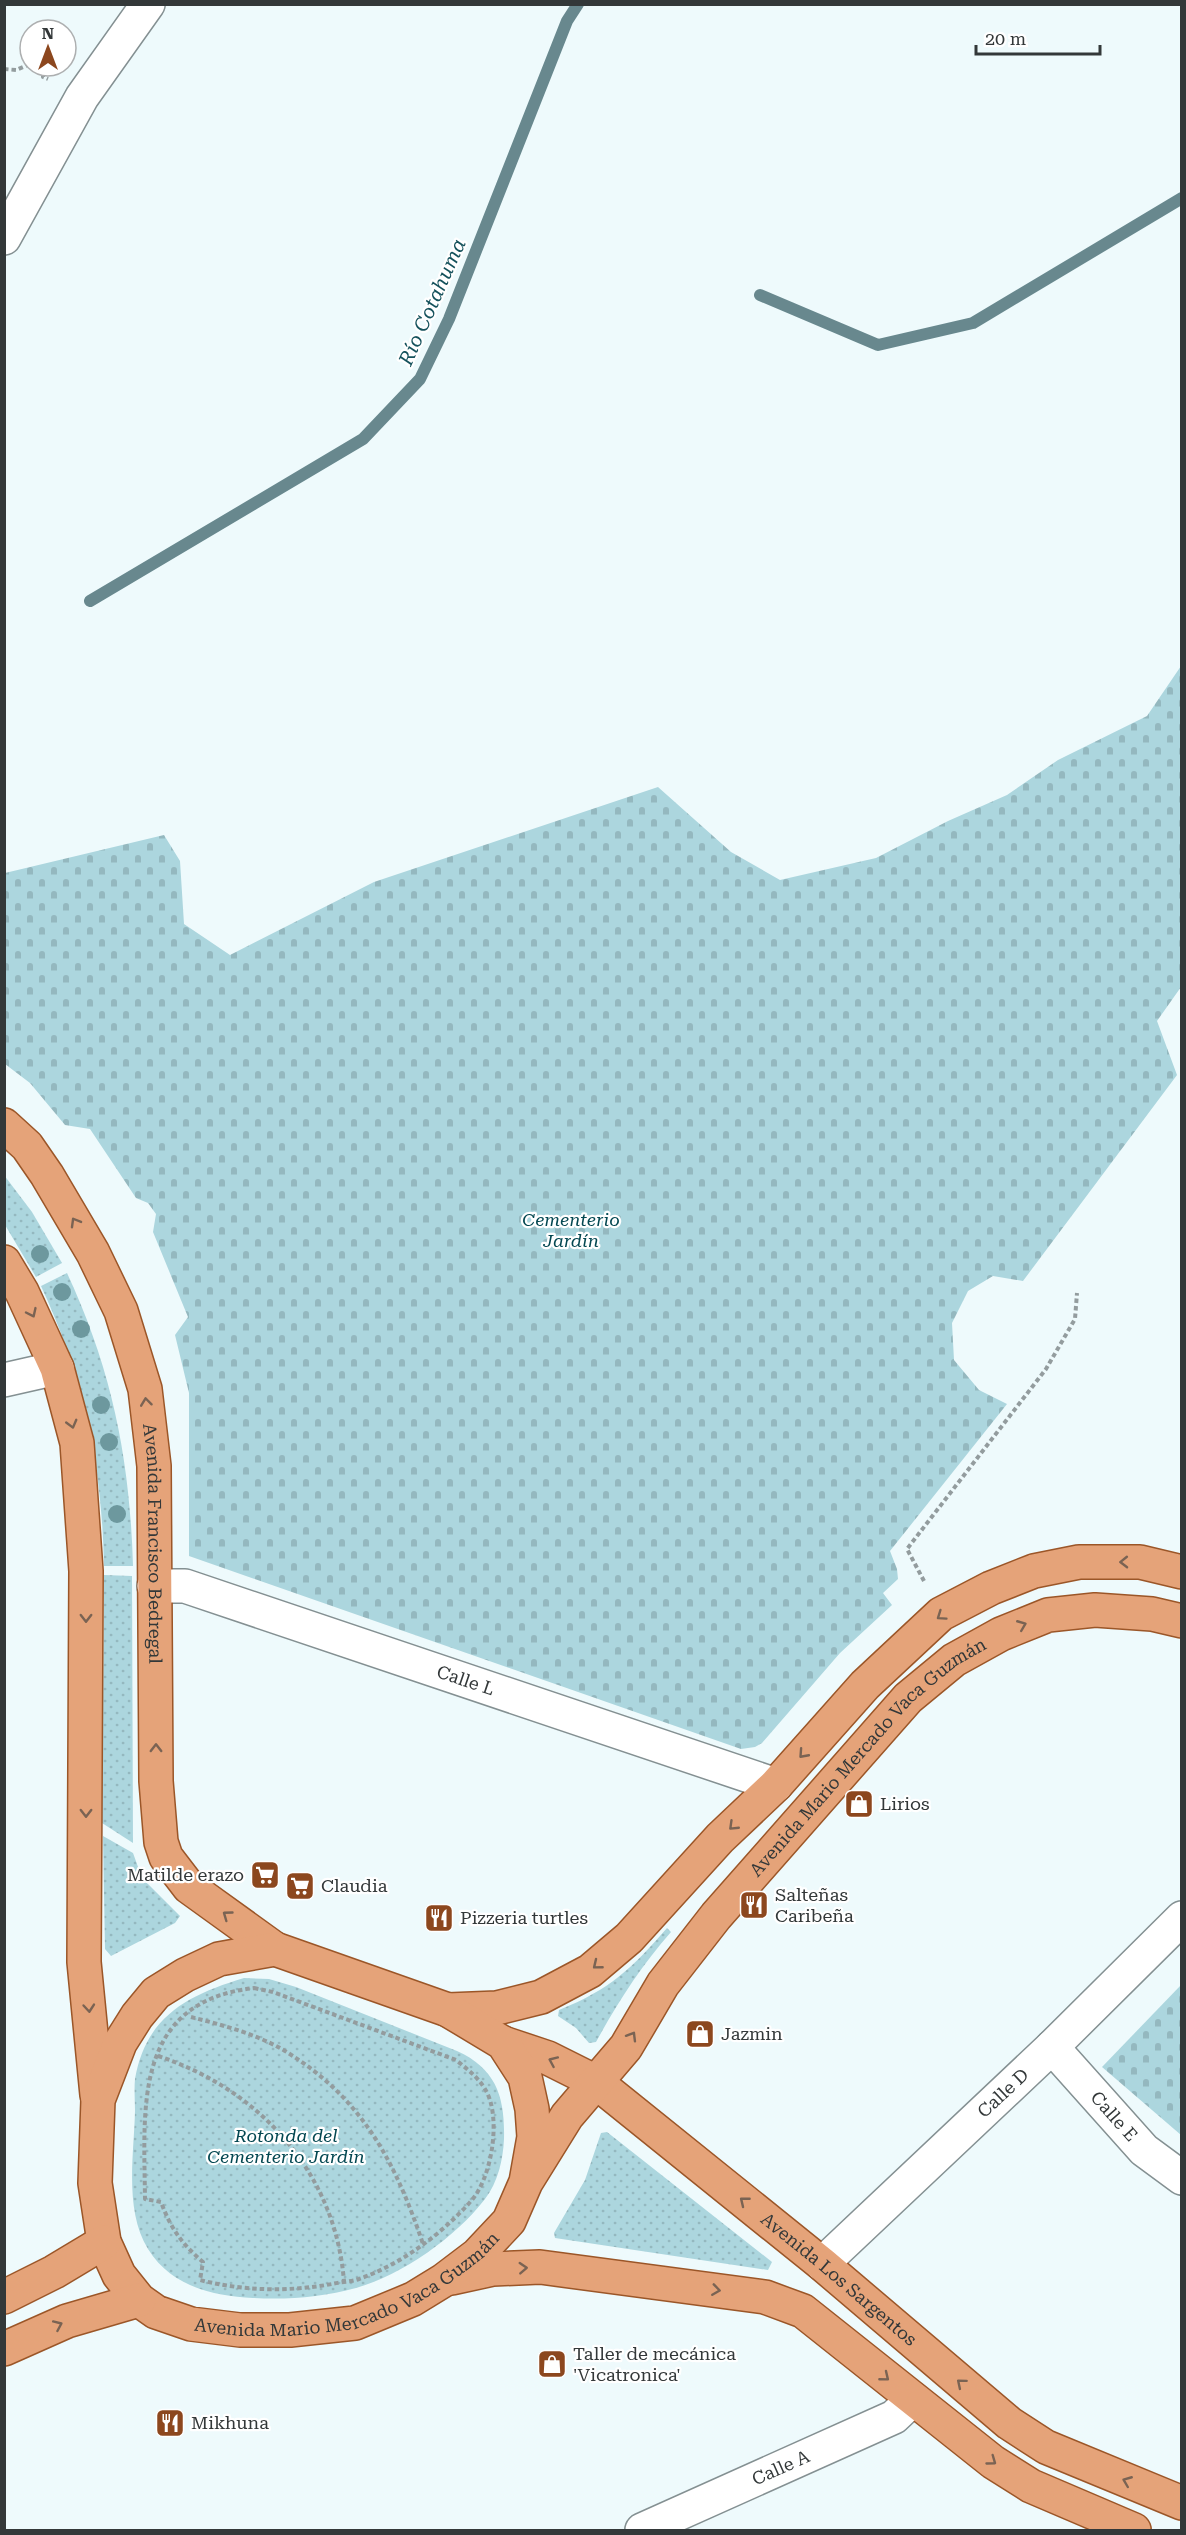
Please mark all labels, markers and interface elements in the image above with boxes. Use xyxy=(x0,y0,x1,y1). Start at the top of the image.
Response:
north arrow xyxy=(18,18,78,78)
scale bar xyxy=(976,18,1100,56)
text: N xyxy=(42,24,54,43)
text: 20 m xyxy=(985,28,1026,49)
water label: Río Cotahuma xyxy=(393,235,471,370)
park label: Cementerio Jardín xyxy=(522,1209,620,1251)
one-way arrow xyxy=(70,1218,82,1228)
one-way arrow xyxy=(24,1307,36,1318)
one-way arrow xyxy=(141,1398,153,1407)
one-way arrow xyxy=(65,1419,78,1429)
street label: Avenida Francisco Bedregal xyxy=(139,1422,166,1664)
one-way arrow xyxy=(1120,1556,1129,1568)
one-way arrow xyxy=(936,1609,947,1620)
one-way arrow xyxy=(80,1614,92,1623)
one-way arrow xyxy=(1016,1620,1026,1633)
street label: Avenida Mario Mercado Vaca Guzmán xyxy=(745,1633,990,1880)
street label: Calle L xyxy=(434,1661,497,1699)
one-way arrow xyxy=(149,1743,162,1752)
one-way arrow xyxy=(799,1747,810,1758)
shop icon: Lirios xyxy=(843,1788,875,1820)
place label: Lirios xyxy=(880,1793,930,1814)
one-way arrow xyxy=(80,1809,92,1818)
one-way arrow xyxy=(730,1818,741,1829)
supermarket icon: Matilde erazo xyxy=(249,1859,281,1891)
place label: Matilde erazo xyxy=(127,1864,244,1885)
supermarket icon: Claudia xyxy=(284,1870,316,1902)
place label: Claudia xyxy=(321,1875,388,1896)
place label: Salteñas Caribeña xyxy=(775,1884,854,1926)
restaurant icon: Salteñas Caribeña xyxy=(738,1889,770,1921)
restaurant icon: Pizzeria turtles xyxy=(423,1902,455,1934)
place label: Pizzeria turtles xyxy=(460,1907,588,1928)
one-way arrow xyxy=(223,1911,234,1922)
one-way arrow xyxy=(593,1957,604,1968)
one-way arrow xyxy=(82,2004,95,2013)
shop icon: Jazmin xyxy=(684,2018,716,2050)
place label: Jazmin xyxy=(721,2023,783,2044)
one-way arrow xyxy=(625,2032,637,2042)
one-way arrow xyxy=(549,2056,560,2068)
street label: Calle D xyxy=(973,2064,1033,2122)
street label: Calle E xyxy=(1087,2087,1142,2145)
park label: Rotonda del Cementerio Jardín xyxy=(207,2125,365,2167)
one-way arrow xyxy=(739,2197,750,2208)
street label: Avenida Los Sargentos xyxy=(757,2208,921,2350)
street label: Avenida Mario Mercado Vaca Guzmán xyxy=(193,2227,503,2340)
one-way arrow xyxy=(518,2261,527,2274)
one-way arrow xyxy=(712,2283,721,2296)
one-way arrow xyxy=(52,2320,63,2332)
place label: Taller de mecánica 'Vicatronica' xyxy=(573,2343,736,2385)
shop icon: Taller de mecánica 'Vicatronica' xyxy=(536,2348,568,2380)
one-way arrow xyxy=(878,2369,889,2380)
one-way arrow xyxy=(957,2379,968,2390)
restaurant icon: Mikhuna xyxy=(154,2407,186,2439)
place label: Mikhuna xyxy=(191,2412,269,2433)
street label: Calle A xyxy=(748,2445,813,2489)
one-way arrow xyxy=(986,2454,997,2465)
one-way arrow xyxy=(1123,2476,1134,2488)

